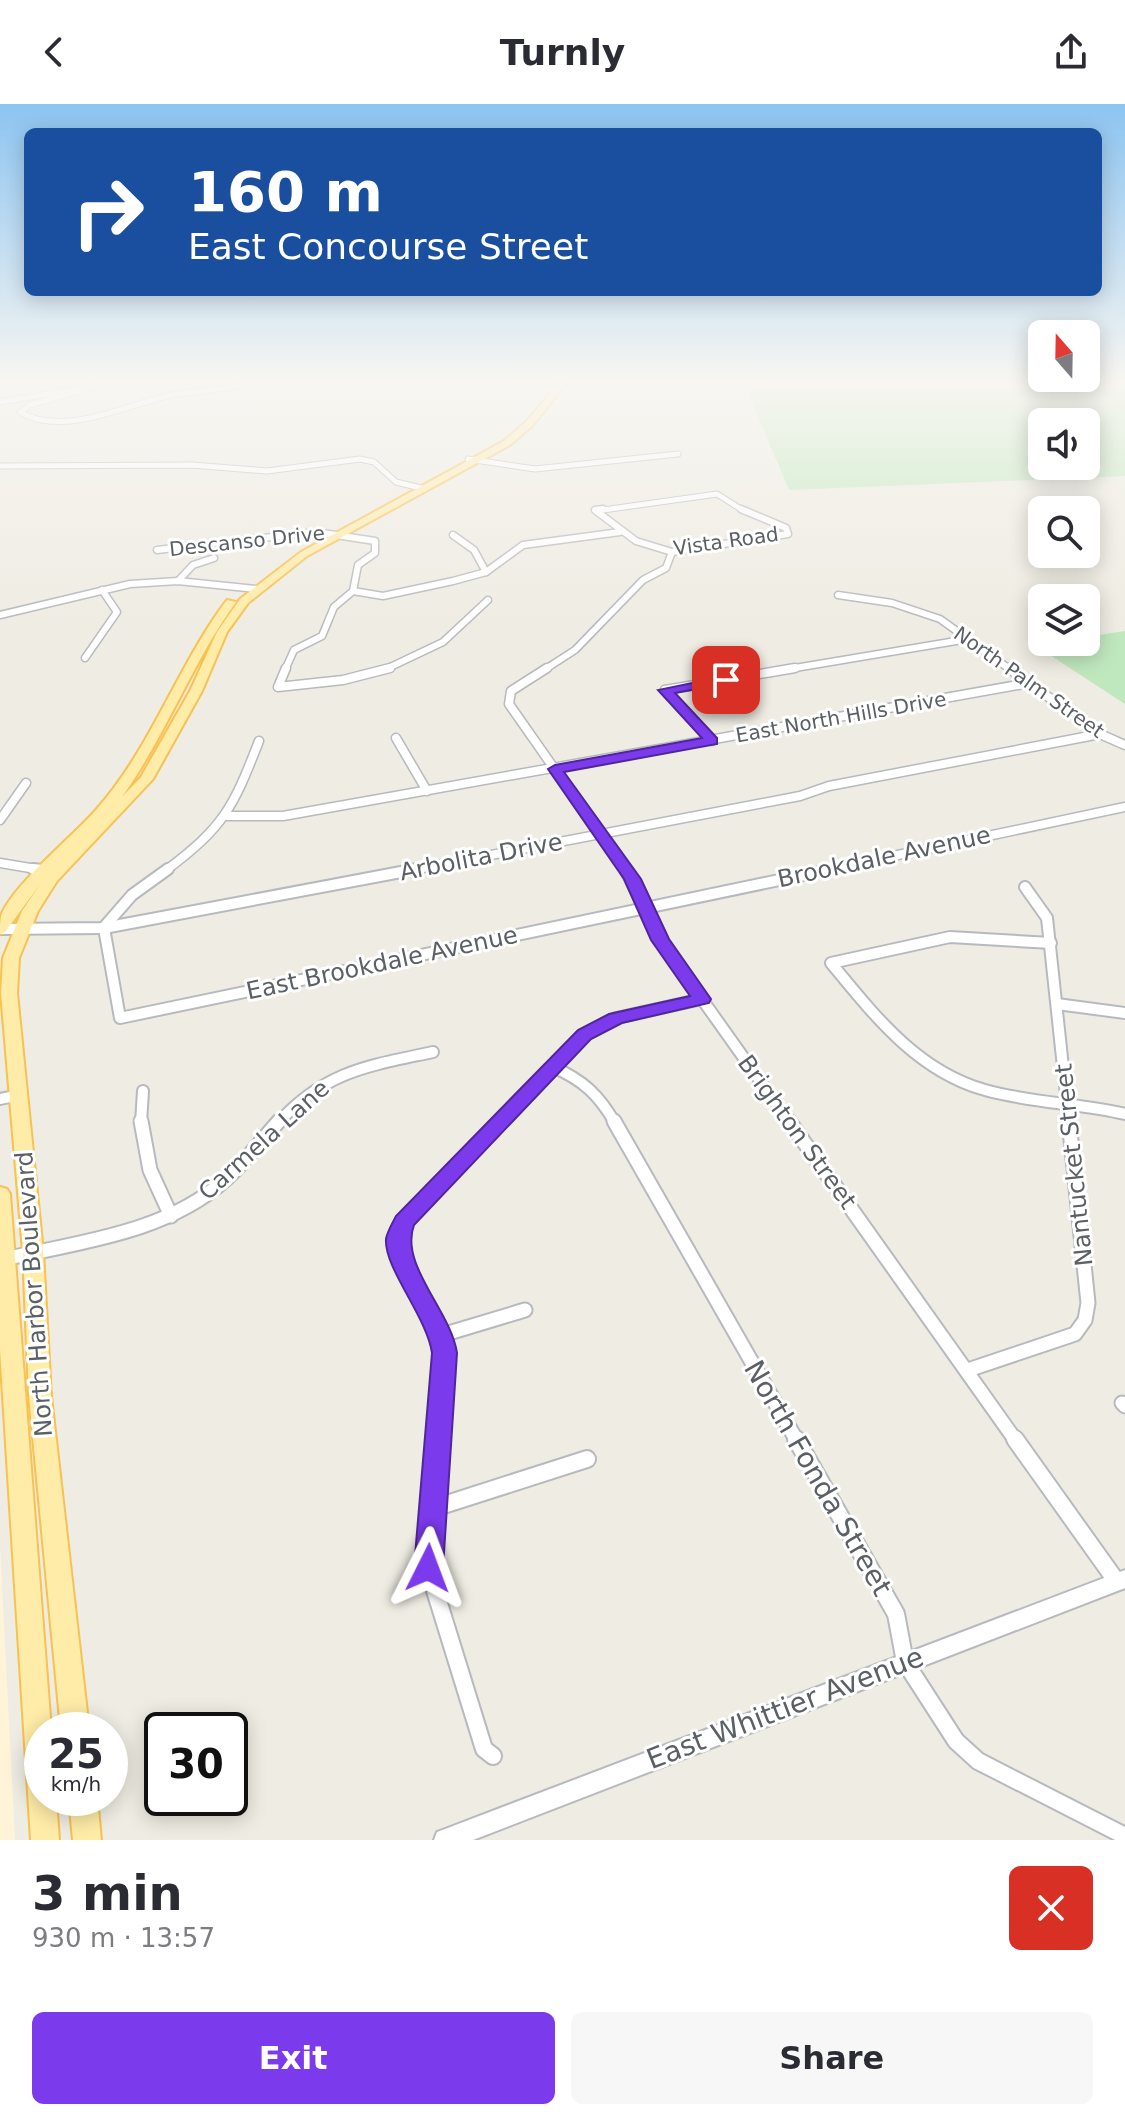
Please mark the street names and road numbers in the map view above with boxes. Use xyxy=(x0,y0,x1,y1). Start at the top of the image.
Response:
street label: Descanso Drive xyxy=(168,521,326,561)
street label: Vista Road xyxy=(672,522,780,560)
street label: North Palm Street xyxy=(949,621,1109,743)
street label: East North Hills Drive xyxy=(734,687,948,747)
street label: Brookdale Avenue xyxy=(775,821,993,893)
street label: Arbolita Drive xyxy=(397,827,565,887)
street label: East Brookdale Avenue xyxy=(244,921,520,1005)
street label: Brighton Street xyxy=(732,1050,862,1214)
street label: Nantucket Street xyxy=(1049,1062,1099,1268)
street label: Carmela Lane xyxy=(193,1074,335,1206)
street label: North Harbor Boulevard xyxy=(10,1150,58,1438)
street label: North Fonda Street xyxy=(737,1355,899,1601)
street label: East Whittier Avenue xyxy=(642,1640,928,1776)

